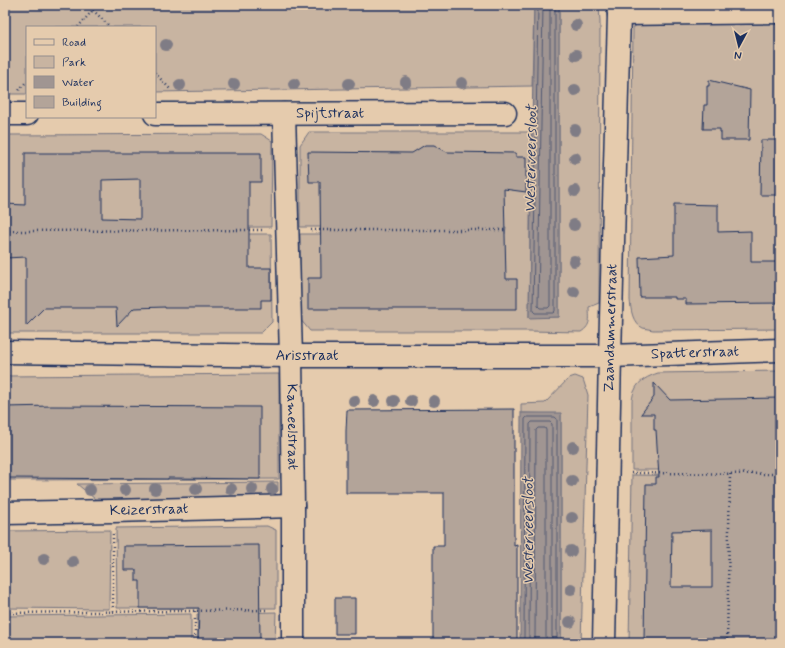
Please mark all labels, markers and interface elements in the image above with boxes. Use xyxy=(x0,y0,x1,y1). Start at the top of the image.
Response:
legend xyxy=(26,26,156,118)
north arrow xyxy=(719,26,759,66)
text: Road xyxy=(62,35,86,51)
text: N xyxy=(733,48,742,62)
text: Park xyxy=(62,55,86,71)
text: Water xyxy=(62,75,94,91)
text: Building xyxy=(62,95,102,112)
street label: Spijtstraat xyxy=(296,103,364,124)
water label: Westerveersloot xyxy=(520,103,542,213)
street label: Zaandammerstraat xyxy=(599,263,622,393)
street label: Spatterstraat xyxy=(651,341,740,365)
street label: Arisstraat xyxy=(275,346,339,366)
street label: Kameelstraat xyxy=(281,384,303,471)
water label: Westerveersloot xyxy=(518,475,539,585)
street label: Keizerstraat xyxy=(109,499,189,521)

